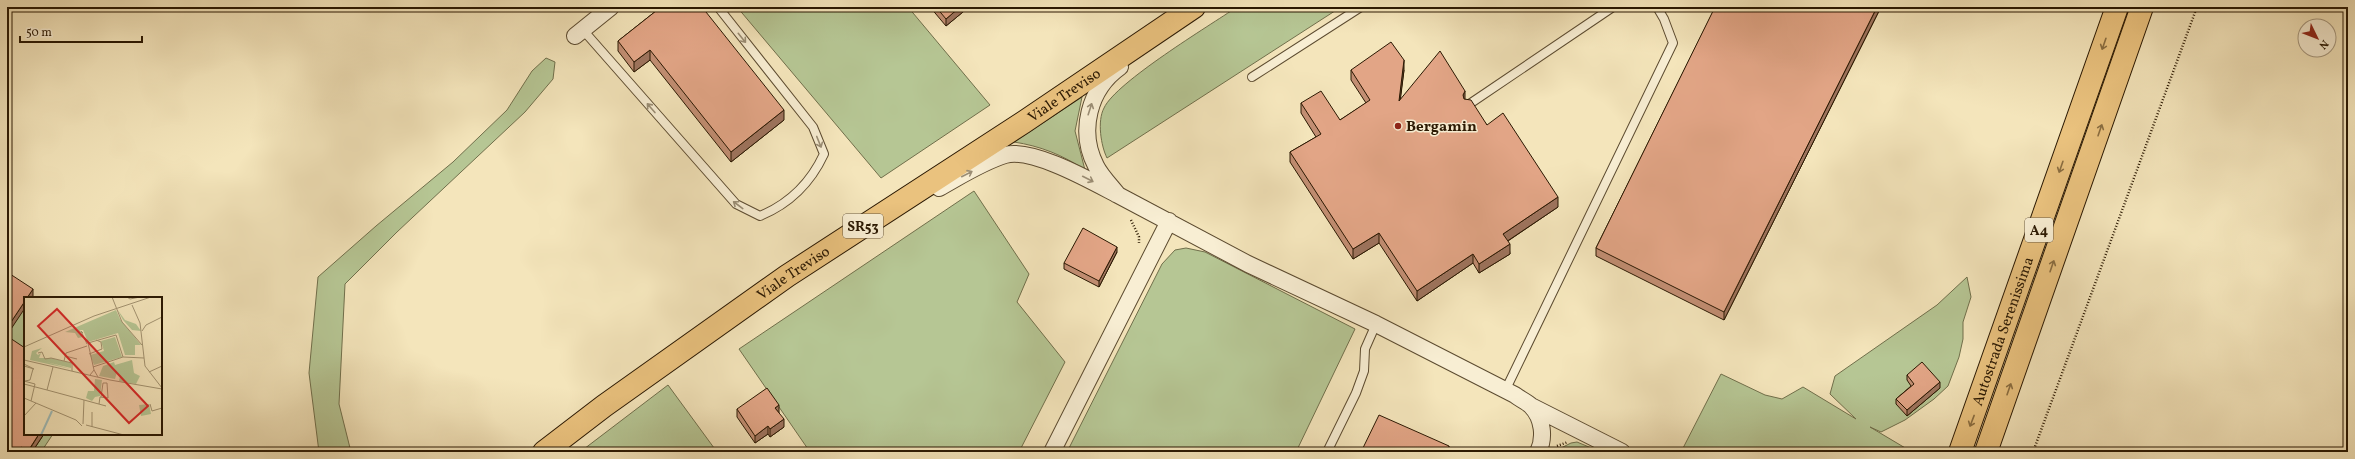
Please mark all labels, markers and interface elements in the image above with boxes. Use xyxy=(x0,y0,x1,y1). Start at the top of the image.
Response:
scale bar xyxy=(20,18,142,44)
north arrow xyxy=(2297,18,2337,58)
text: 50 m xyxy=(26,25,52,41)
one-way arrow xyxy=(738,32,746,43)
text: N xyxy=(2315,36,2331,52)
one-way arrow xyxy=(2100,37,2107,50)
street label: Viale Treviso xyxy=(1024,64,1106,128)
one-way arrow xyxy=(1087,103,1094,116)
one-way arrow xyxy=(647,104,656,114)
place label: Bergamin xyxy=(1406,117,1477,138)
marker: Bergamin xyxy=(1393,121,1403,131)
one-way arrow xyxy=(2096,125,2104,137)
one-way arrow xyxy=(816,135,823,147)
one-way arrow xyxy=(2057,160,2064,173)
one-way arrow xyxy=(960,169,972,177)
one-way arrow xyxy=(1081,176,1093,184)
one-way arrow xyxy=(733,201,744,209)
road number: SR53 xyxy=(843,214,883,238)
road number: A4 xyxy=(2025,218,2053,242)
street label: Viale Treviso xyxy=(753,242,835,306)
street label: Autostrada Serenissima xyxy=(1968,254,2040,409)
one-way arrow xyxy=(2049,261,2057,273)
inset map xyxy=(24,297,162,435)
one-way arrow xyxy=(2006,384,2014,396)
one-way arrow xyxy=(1967,415,1975,427)

